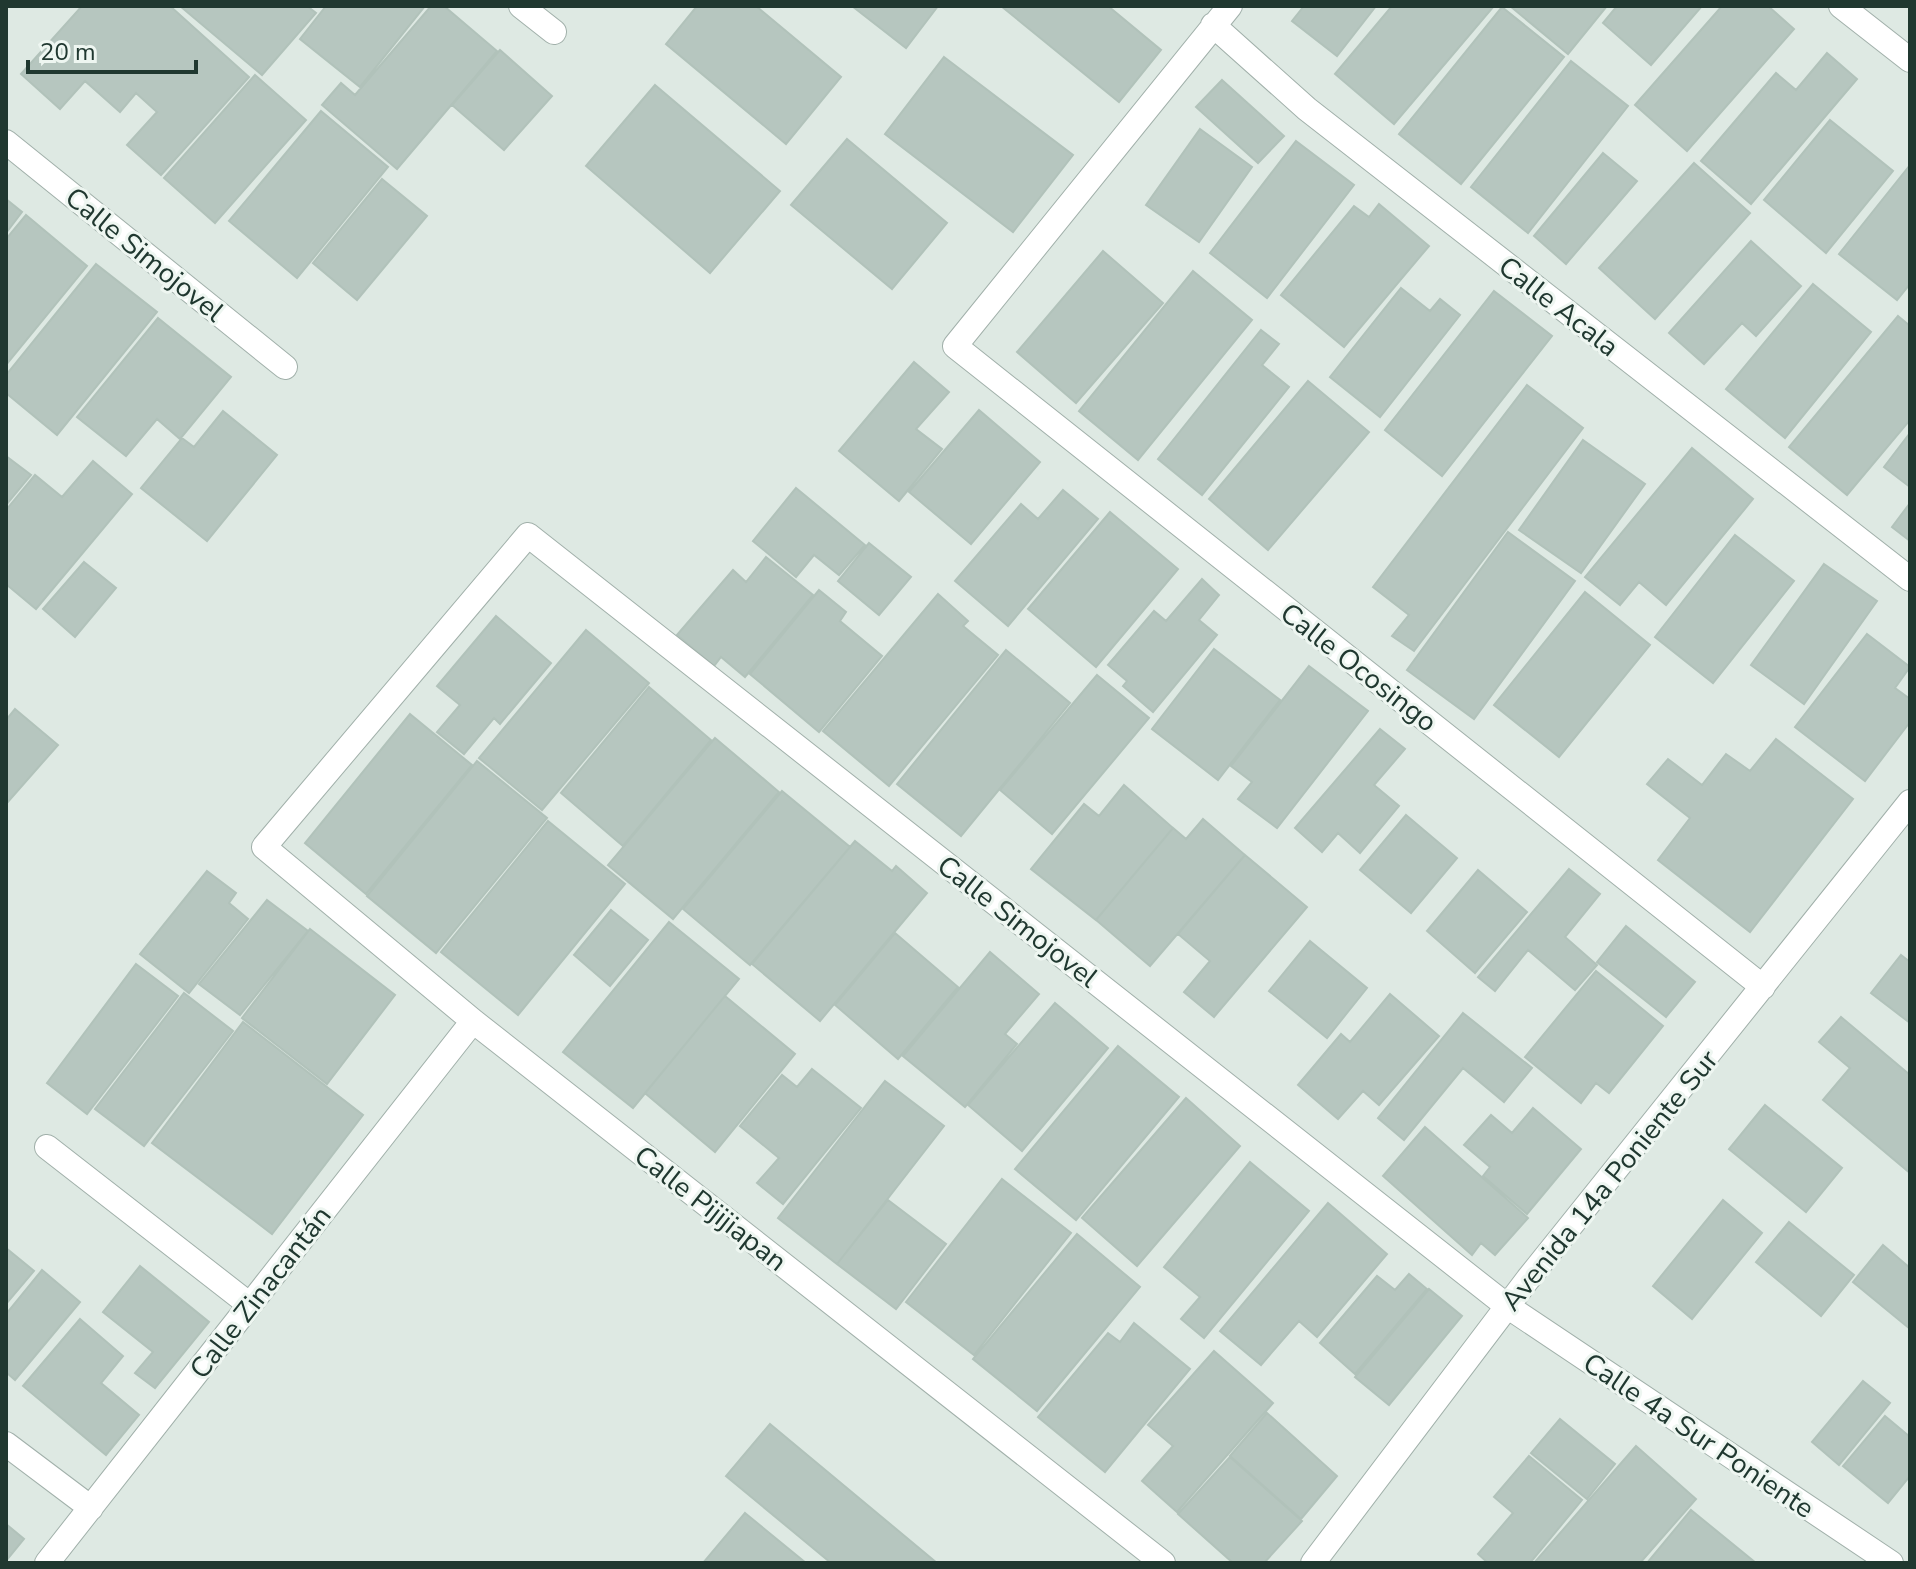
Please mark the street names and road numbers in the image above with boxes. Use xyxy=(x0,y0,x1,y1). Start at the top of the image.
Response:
street label: Calle Simojovel xyxy=(57,179,232,331)
street label: Calle Acala xyxy=(1490,248,1626,366)
street label: Calle Ocosingo xyxy=(1272,595,1445,741)
street label: Calle Simojovel xyxy=(929,847,1106,997)
street label: Avenida 14a Poniente Sur xyxy=(1493,1042,1727,1319)
street label: Calle Pijijiapan xyxy=(626,1137,795,1280)
street label: Calle Zinacantán xyxy=(181,1198,340,1387)
street label: Calle 4a Sur Poniente xyxy=(1575,1344,1821,1527)

